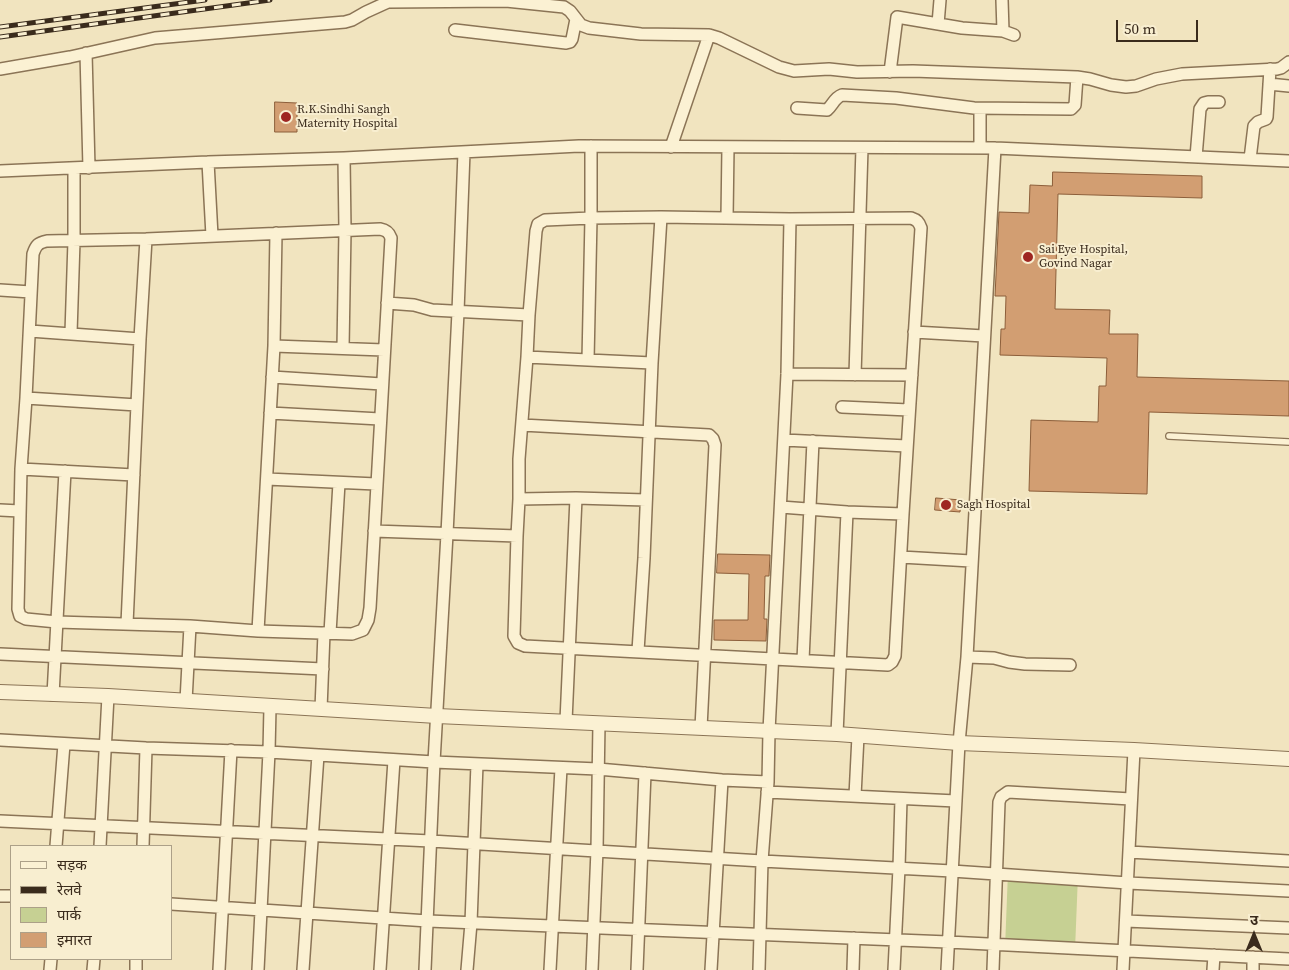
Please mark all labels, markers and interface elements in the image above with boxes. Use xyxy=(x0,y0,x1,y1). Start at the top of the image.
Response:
scale bar xyxy=(1119,10,1202,42)
text: 50 m xyxy=(1124,18,1156,39)
place label: R.K.Sindhi Sangh Maternity Hospital xyxy=(297,103,398,131)
marker: R.K.Sindhi Sangh Maternity Hospital xyxy=(279,110,293,124)
place label: Sai Eye Hospital, Govind Nagar xyxy=(1039,243,1128,271)
marker: Sai Eye Hospital, Govind Nagar xyxy=(1021,250,1035,264)
marker: Sagh Hospital xyxy=(939,498,953,512)
place label: Sagh Hospital xyxy=(957,498,1030,512)
legend xyxy=(10,845,172,960)
text: सड़क xyxy=(57,854,87,875)
text: रेलवे xyxy=(57,879,82,900)
text: पार्क xyxy=(57,904,81,925)
north arrow xyxy=(1229,910,1279,960)
text: उ xyxy=(1250,910,1258,930)
text: इमारत xyxy=(57,929,92,950)

